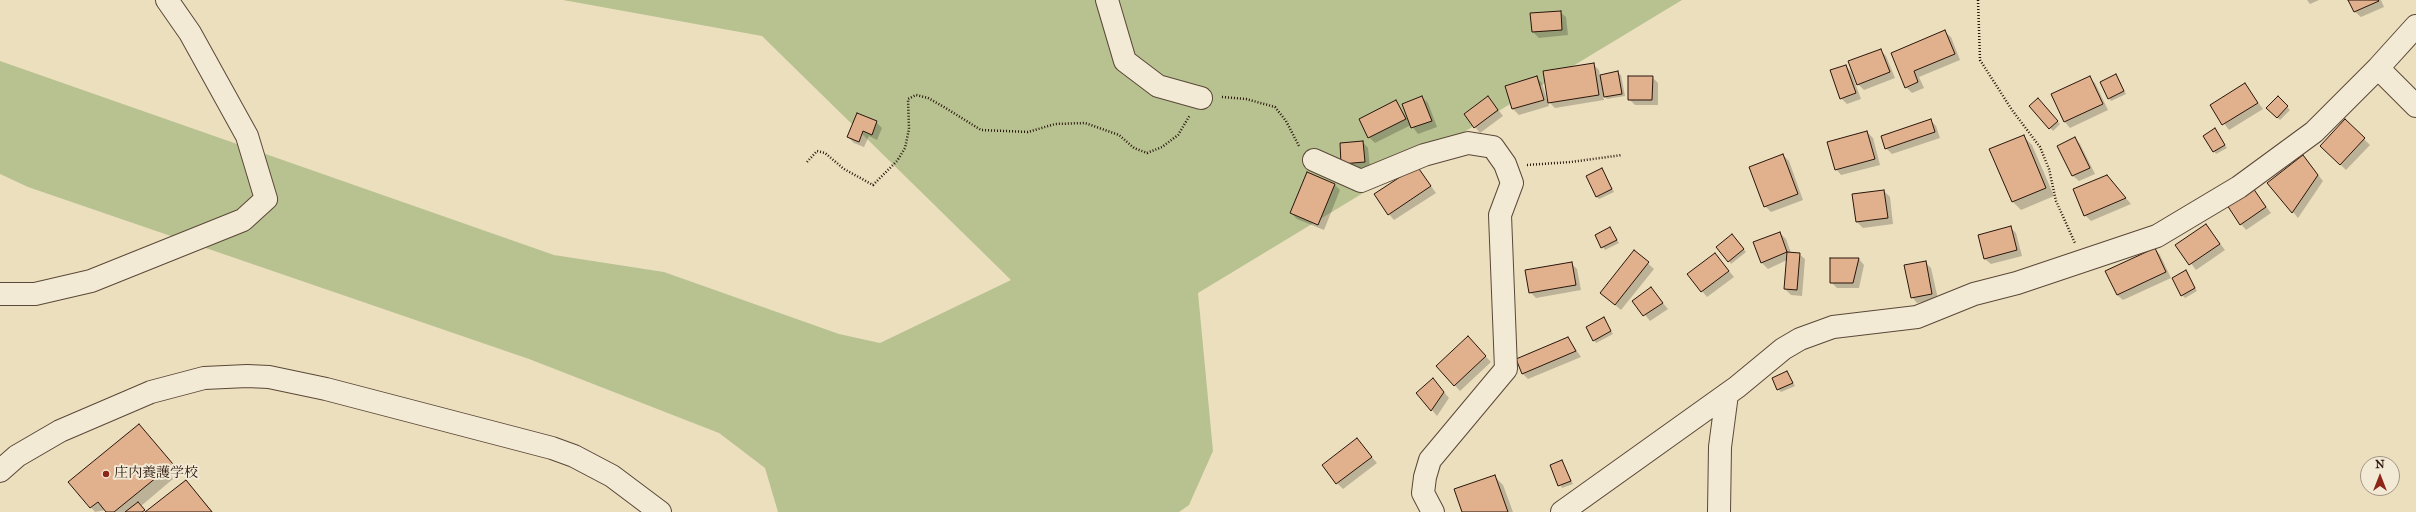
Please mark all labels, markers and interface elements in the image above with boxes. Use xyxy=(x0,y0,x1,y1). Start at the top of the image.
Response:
north arrow xyxy=(2360,456,2400,496)
text: N xyxy=(2375,458,2385,471)
place label: 庄内養護学校 xyxy=(114,466,198,482)
marker: 庄内養護学校 xyxy=(101,469,111,479)

